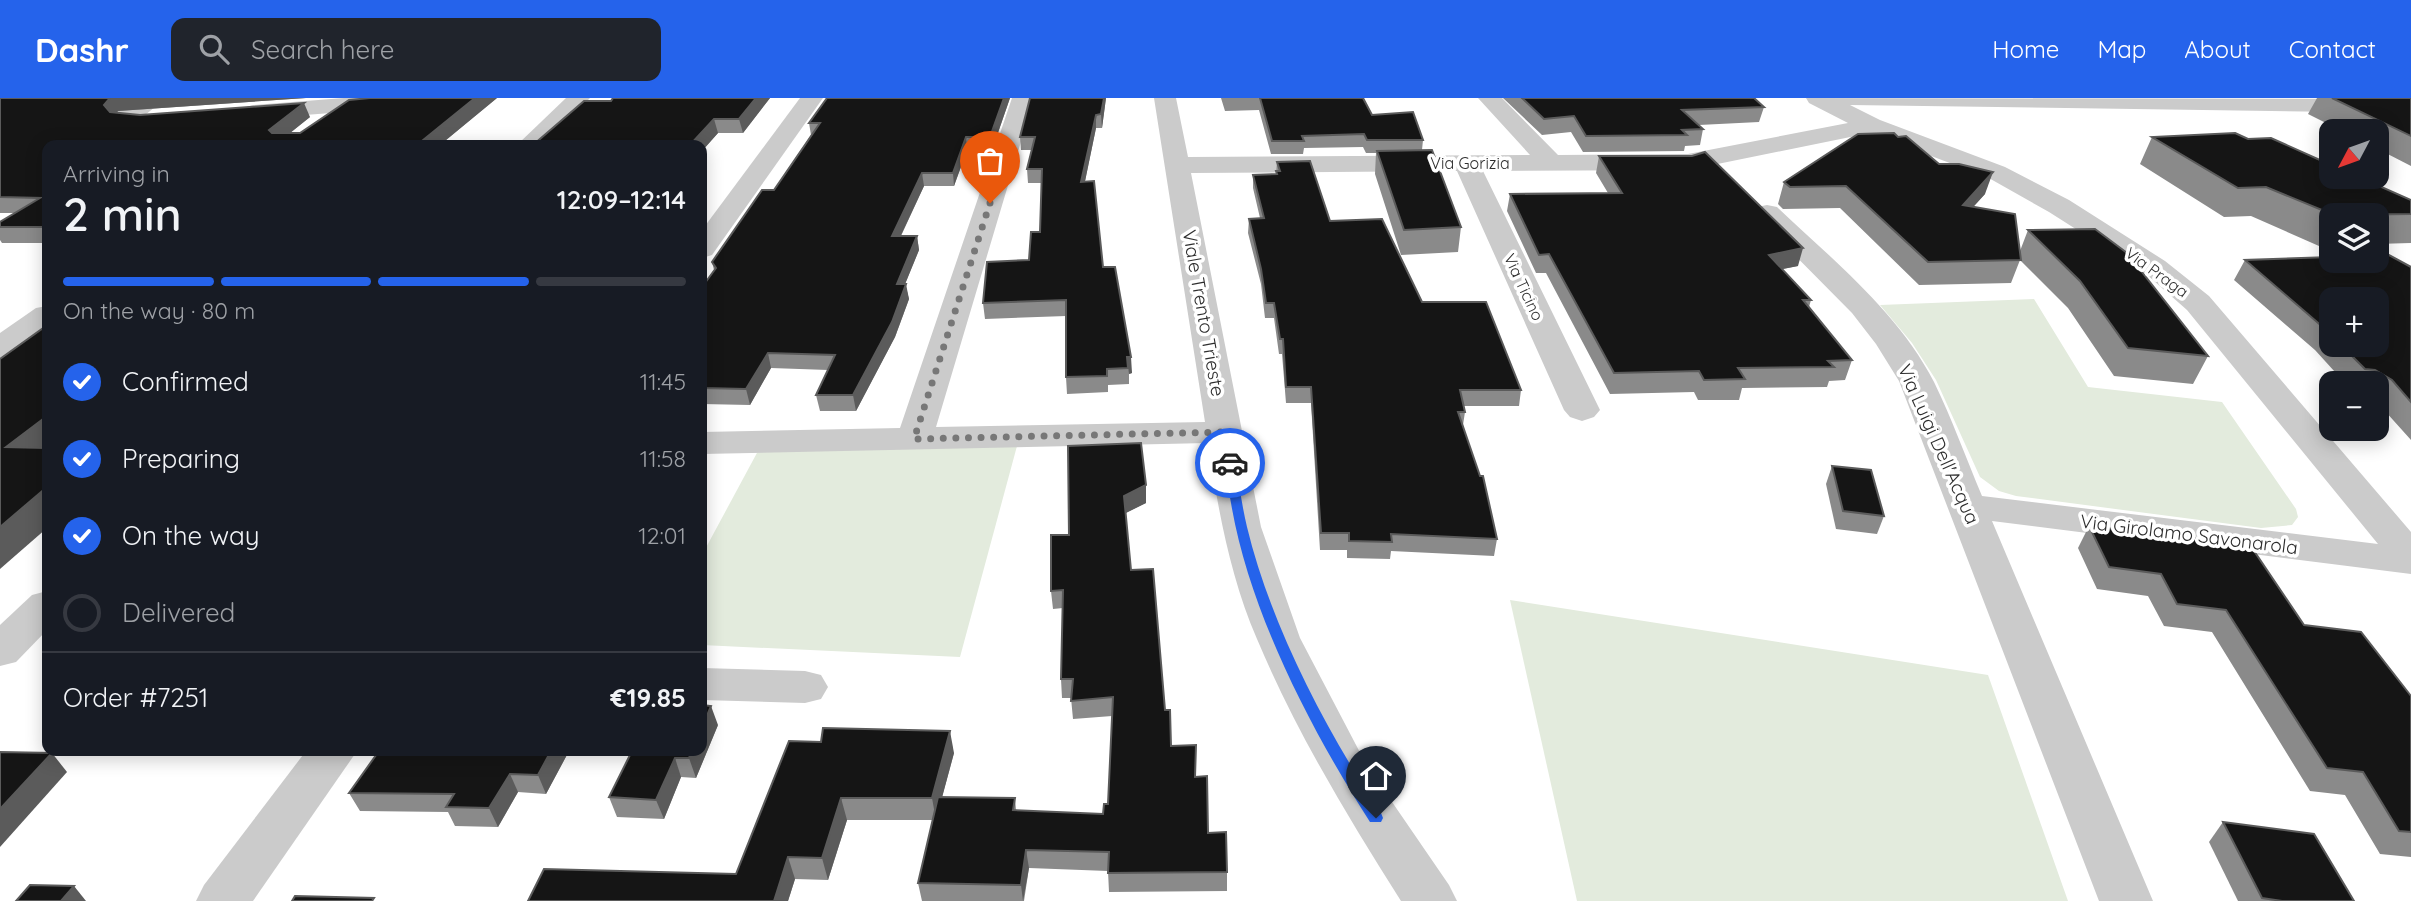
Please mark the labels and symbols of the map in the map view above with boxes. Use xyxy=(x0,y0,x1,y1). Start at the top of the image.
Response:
north arrow xyxy=(2319,119,2389,189)
pin xyxy=(960,131,1020,203)
street label: Via Gorizia xyxy=(1430,153,1510,173)
street label: Viale Trento Trieste xyxy=(1178,228,1230,398)
street label: Via Praga xyxy=(2122,242,2192,302)
street label: Via Ticino xyxy=(1500,250,1548,324)
street label: Via Luigi Dell'Acqua xyxy=(1893,360,1985,528)
courier xyxy=(1195,428,1265,498)
street label: Via Girolamo Savonarola xyxy=(2079,509,2299,559)
pin xyxy=(1346,746,1406,818)

